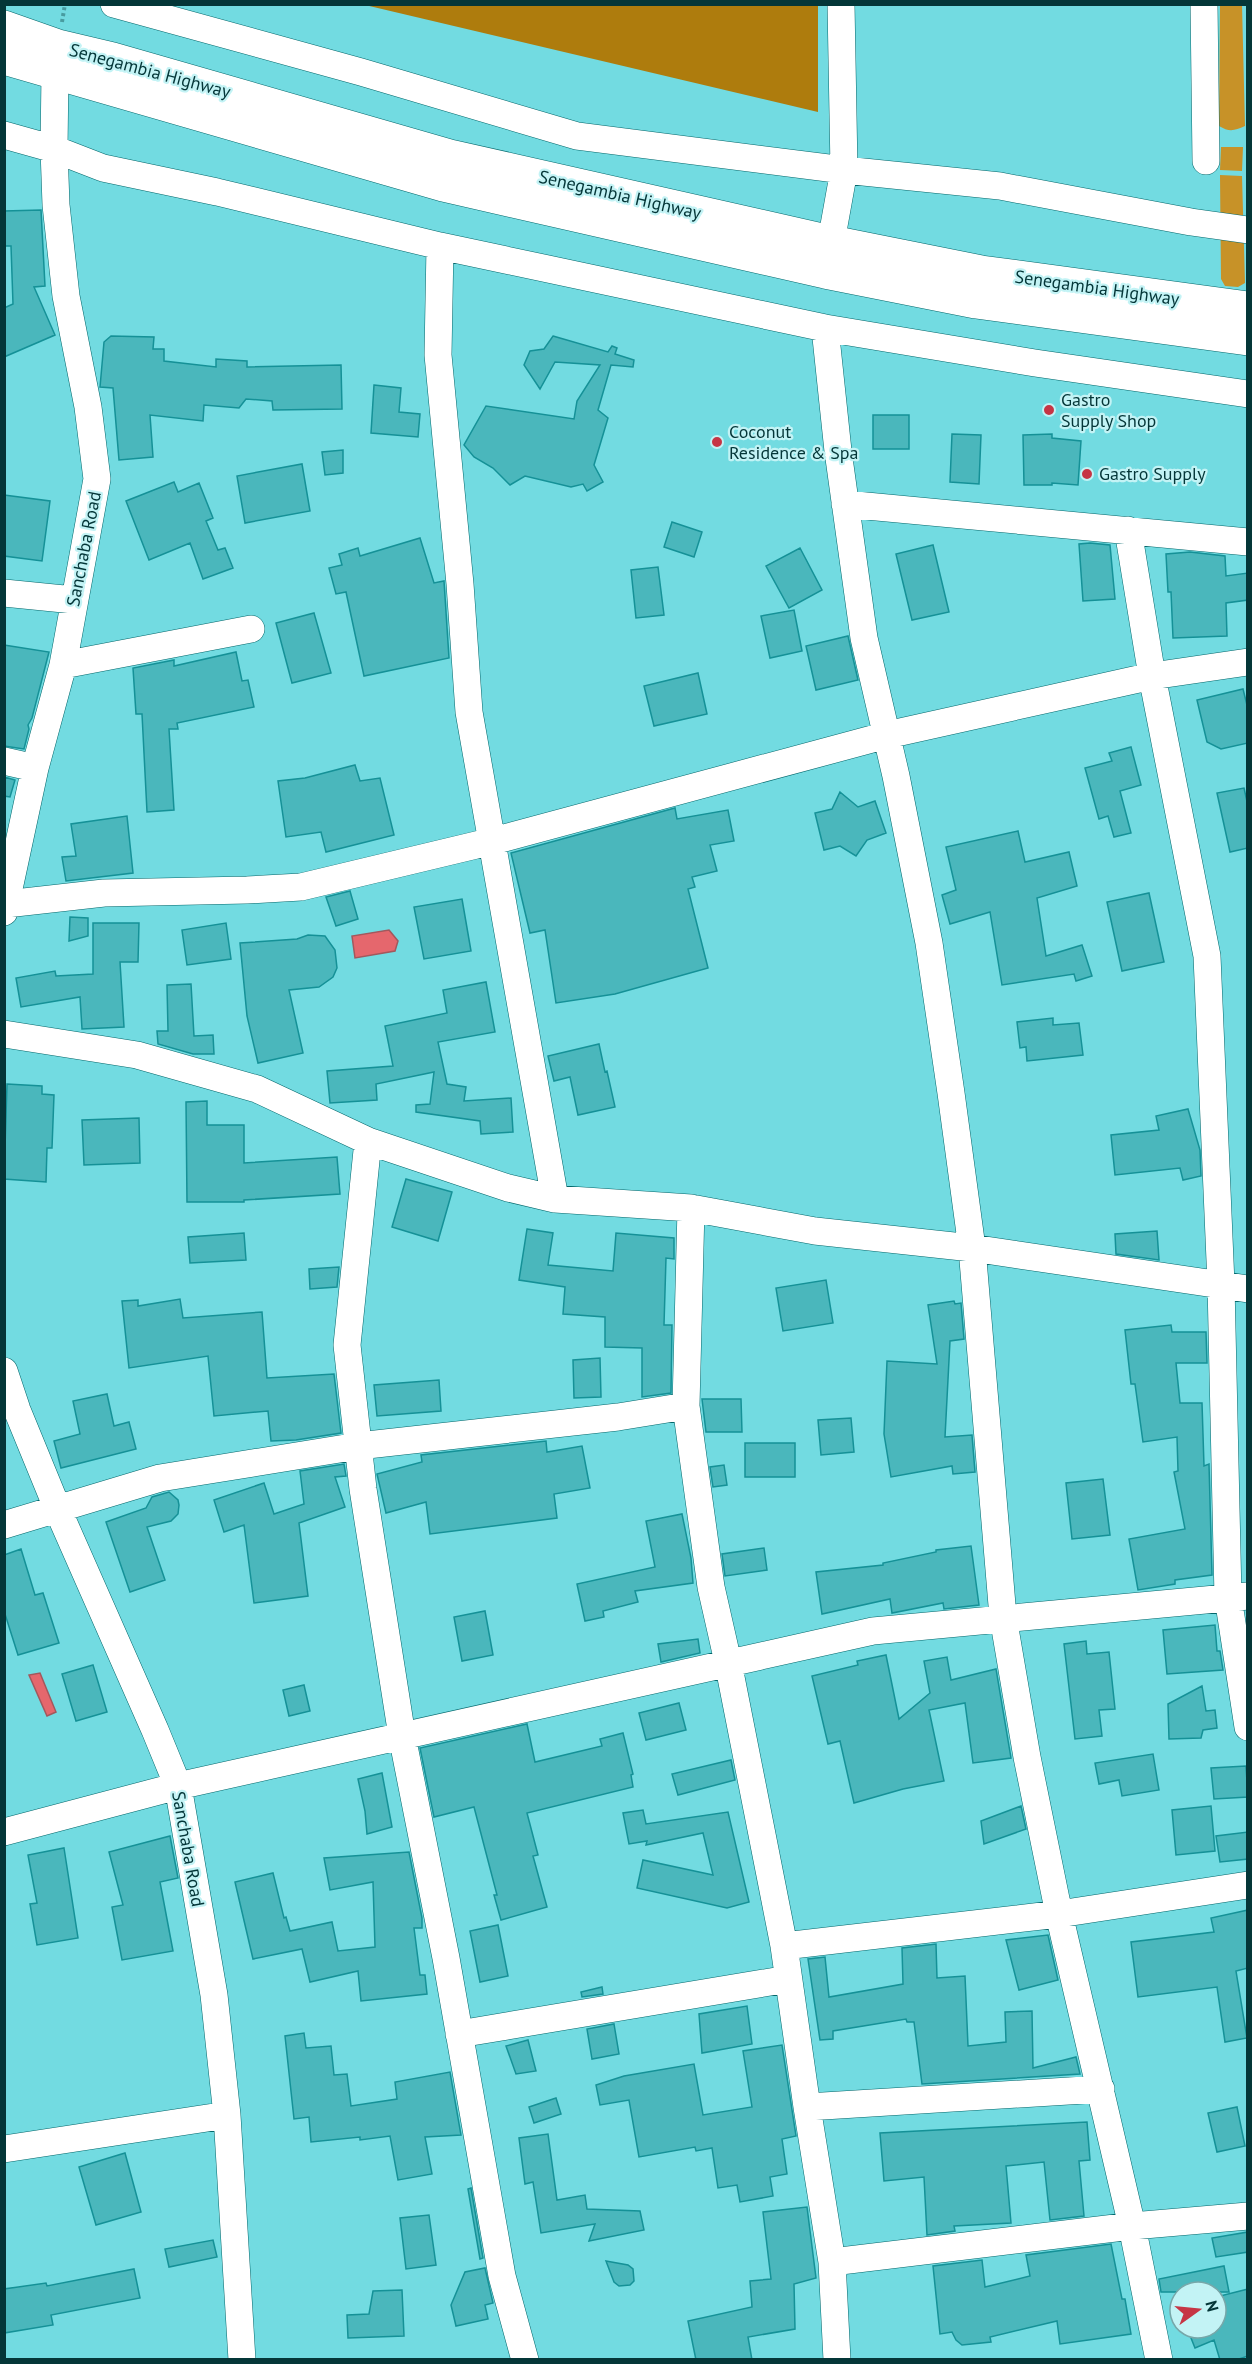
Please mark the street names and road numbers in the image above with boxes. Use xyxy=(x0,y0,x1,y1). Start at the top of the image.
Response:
street label: Senegambia Highway xyxy=(67,38,234,103)
street label: Senegambia Highway xyxy=(537,165,704,225)
street label: Senegambia Highway xyxy=(1013,265,1181,311)
street label: Sanchaba Road xyxy=(61,489,106,608)
street label: Sanchaba Road xyxy=(167,1789,210,1908)

